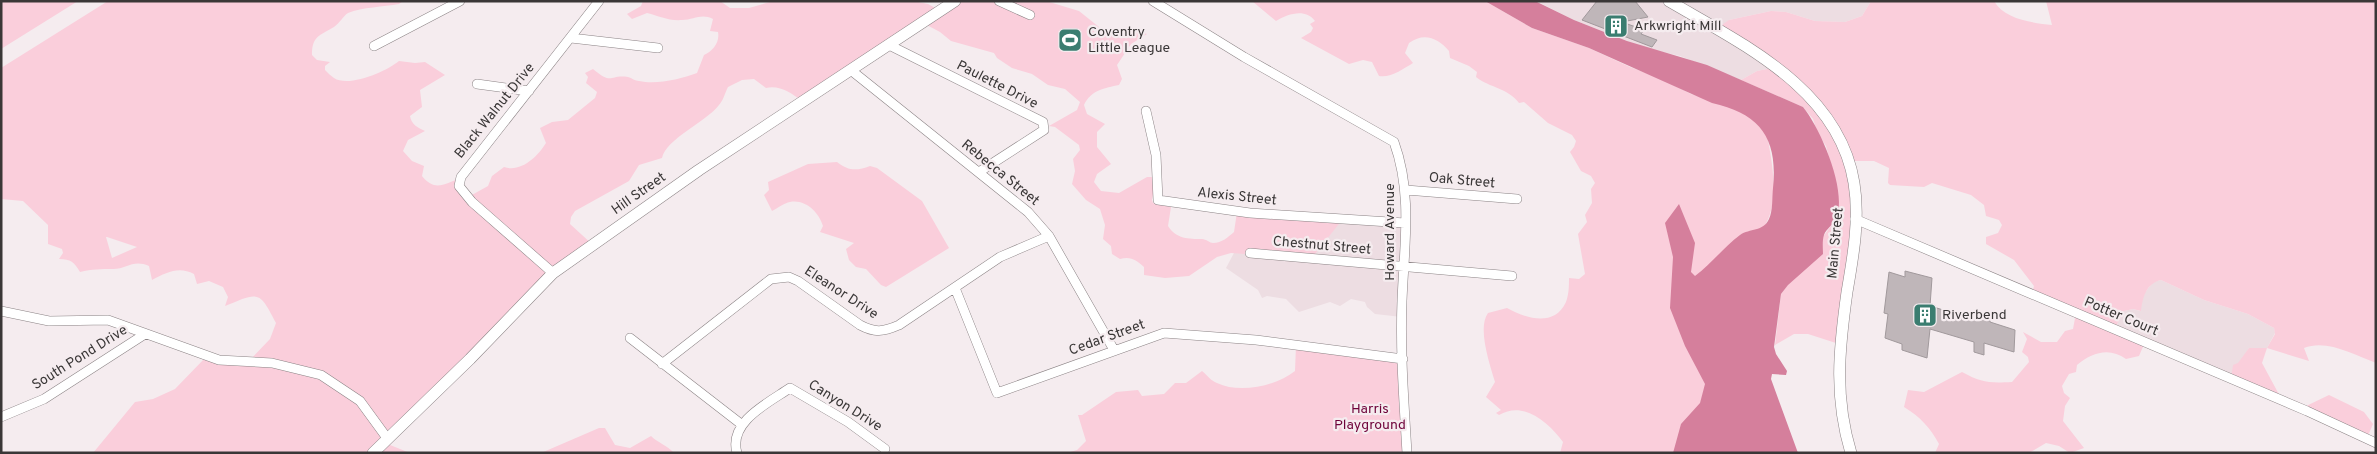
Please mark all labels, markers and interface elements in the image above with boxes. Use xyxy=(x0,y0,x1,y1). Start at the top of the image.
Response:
building icon: Arkwright Mill xyxy=(1603,13,1629,39)
place label: Arkwright Mill xyxy=(1634,18,1721,35)
place label: Coventry Little League xyxy=(1088,24,1170,57)
sports icon: Coventry Little League xyxy=(1057,27,1083,53)
street label: Paulette Drive xyxy=(953,57,1041,113)
street label: Black Walnut Drive xyxy=(451,60,539,162)
street label: Rebecca Street xyxy=(958,136,1042,210)
street label: Hill Street xyxy=(609,169,669,219)
street label: Oak Street xyxy=(1428,170,1496,192)
street label: Howard Avenue xyxy=(1382,183,1399,281)
street label: Alexis Street xyxy=(1197,184,1277,210)
street label: Main Street xyxy=(1824,207,1848,279)
street label: Chestnut Street xyxy=(1272,233,1372,259)
street label: Eleanor Drive xyxy=(801,263,881,323)
street label: Potter Court xyxy=(2081,294,2161,340)
building icon: Riverbend xyxy=(1912,302,1938,328)
place label: Riverbend xyxy=(1942,307,2007,324)
street label: Cedar Street xyxy=(1067,316,1147,360)
street label: South Pond Drive xyxy=(29,322,131,394)
street label: Canyon Drive xyxy=(805,377,885,435)
park label: Harris Playground xyxy=(1334,401,1406,434)

